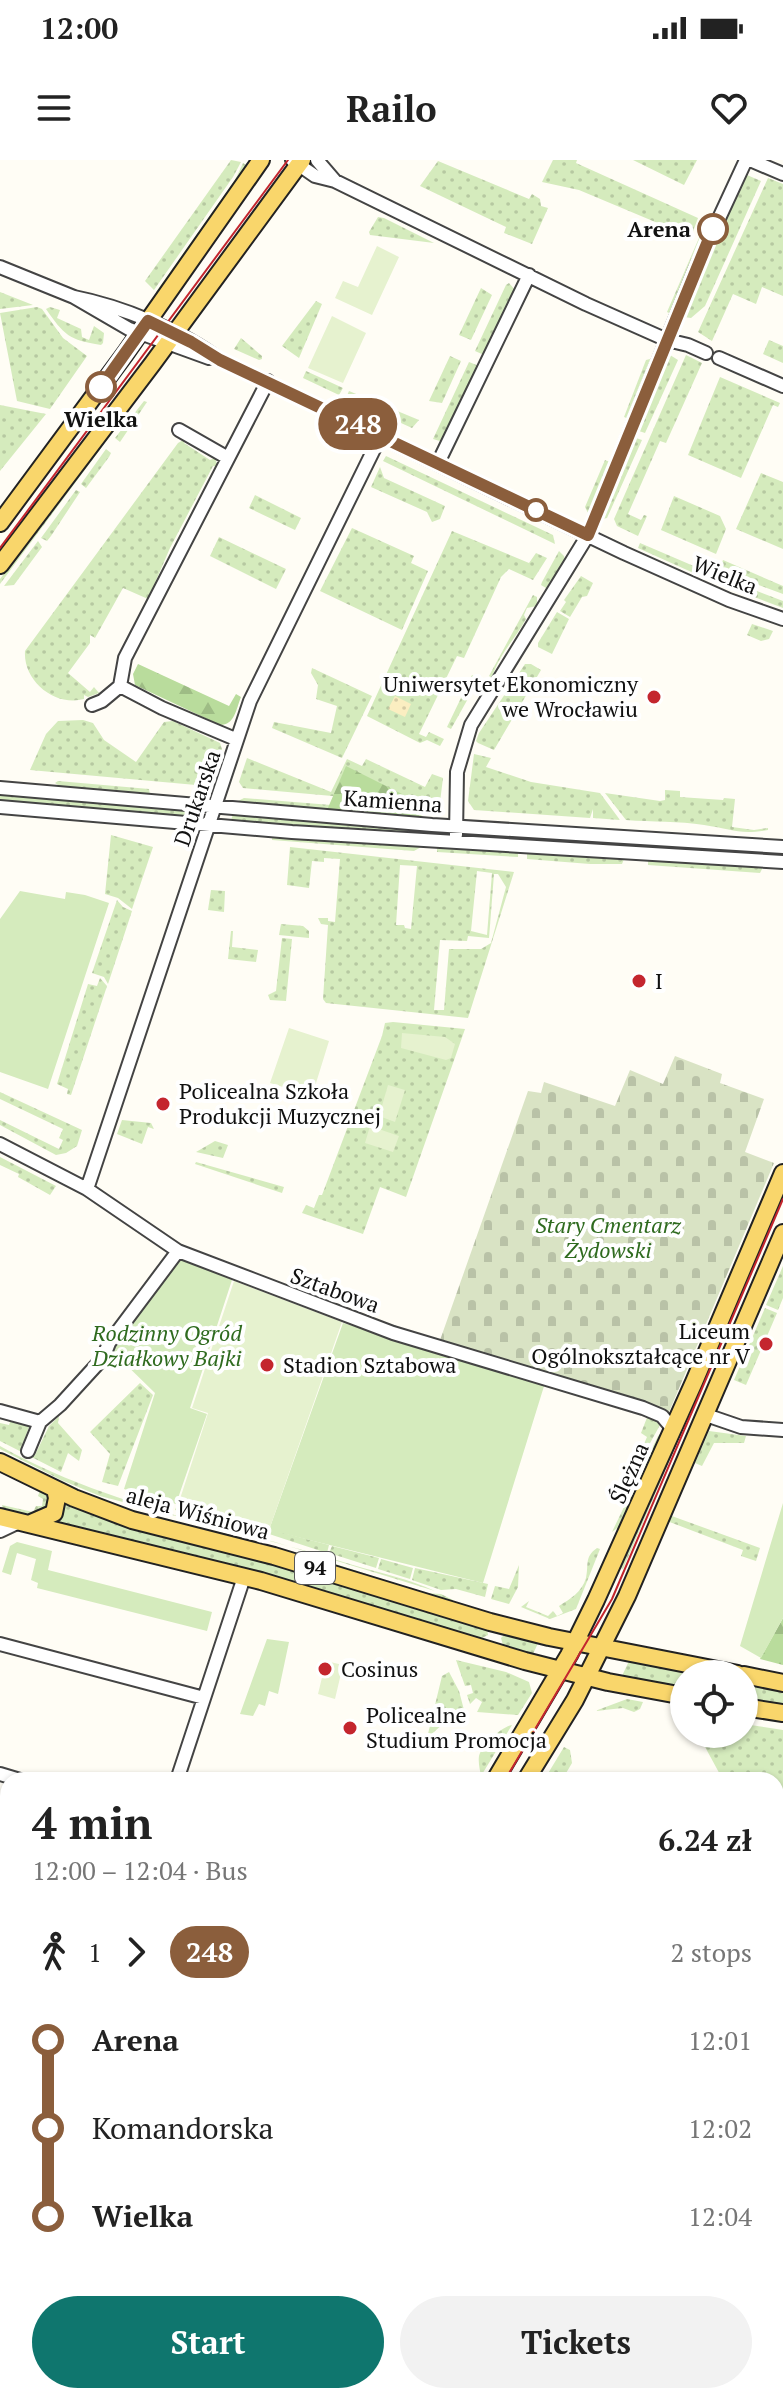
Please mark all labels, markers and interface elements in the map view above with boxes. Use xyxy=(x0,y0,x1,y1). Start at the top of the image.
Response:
text: 12:00 xyxy=(40,8,118,48)
text: Railo xyxy=(346,85,437,132)
icon: menu xyxy=(32,86,76,130)
icon: heart xyxy=(707,86,751,130)
place label: Arena xyxy=(627,214,691,243)
marker: Arena xyxy=(698,214,728,244)
marker: Wielka xyxy=(86,372,116,402)
line badge: 248 xyxy=(312,398,404,450)
place label: Wielka xyxy=(64,404,138,433)
text: 248 xyxy=(334,405,382,442)
unlabelled marker xyxy=(525,499,547,521)
street label: Wielka xyxy=(689,548,762,601)
place label: Uniwersytet Ekonomiczny we Wrocławiu xyxy=(383,669,639,723)
marker: Uniwersytet Ekonomiczny we Wrocławiu xyxy=(645,688,663,706)
street label: Drukarska xyxy=(167,746,226,850)
street label: Kamienna xyxy=(343,783,444,818)
place label: I xyxy=(655,966,663,995)
marker: I xyxy=(630,972,648,990)
place label: Policealna Szkoła Produkcji Muzycznej xyxy=(179,1076,381,1130)
marker: Policealna Szkoła Produkcji Muzycznej xyxy=(154,1095,172,1113)
park label: Stary Cmentarz Żydowski xyxy=(535,1210,682,1264)
street label: Sztabowa xyxy=(287,1260,384,1319)
place label: Liceum Ogólnokształcące nr V xyxy=(531,1316,751,1370)
park label: Rodzinny Ogród Działkowy Bajki xyxy=(91,1318,243,1372)
marker: Liceum Ogólnokształcące nr V xyxy=(757,1335,775,1353)
place label: Stadion Sztabowa xyxy=(283,1350,456,1379)
marker: Stadion Sztabowa xyxy=(258,1356,276,1374)
street label: Ślężna xyxy=(602,1438,655,1508)
street label: aleja Wiśniowa xyxy=(123,1479,273,1546)
road number: 94 xyxy=(295,1552,335,1584)
place label: Cosinus xyxy=(341,1654,418,1683)
marker: Cosinus xyxy=(316,1660,334,1678)
map controls xyxy=(670,1660,758,1748)
button: locate xyxy=(670,1660,758,1748)
place label: Policealne Studium Promocja xyxy=(366,1700,547,1754)
marker: Policealne Studium Promocja xyxy=(341,1719,359,1737)
text: 4 min xyxy=(32,1793,152,1852)
text: 6.24 zł xyxy=(658,1820,752,1860)
text: 12:00 – 12:04 · Bus xyxy=(32,1853,248,1887)
icon: walk xyxy=(32,1930,76,1974)
icon: forward xyxy=(114,1930,158,1974)
text: 248 xyxy=(186,1933,233,1970)
text: 1 xyxy=(88,1935,102,1969)
text: 2 stops xyxy=(671,1935,752,1969)
text: Arena xyxy=(92,2020,179,2060)
text: 12:01 xyxy=(688,2023,752,2057)
text: Komandorska xyxy=(92,2108,274,2148)
text: 12:02 xyxy=(688,2111,752,2145)
text: Wielka xyxy=(92,2196,193,2236)
text: 12:04 xyxy=(688,2199,752,2233)
button: Start xyxy=(32,2296,384,2388)
button: Tickets xyxy=(400,2296,752,2388)

